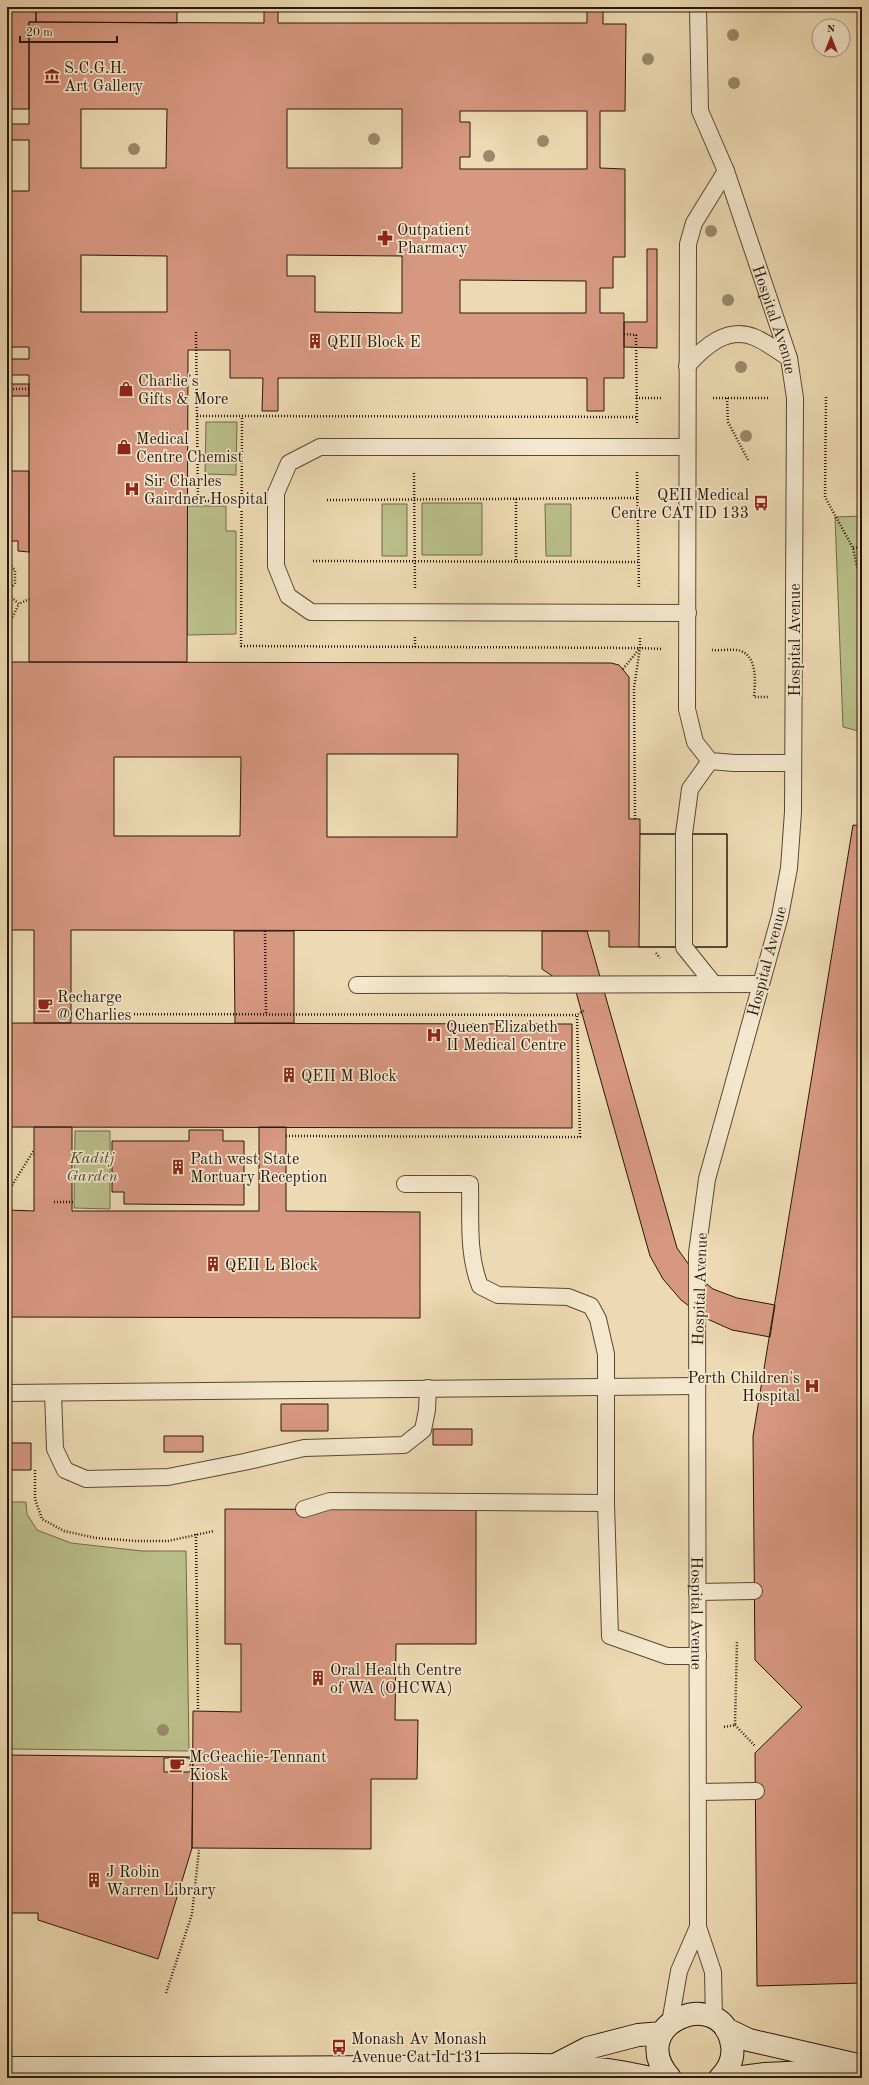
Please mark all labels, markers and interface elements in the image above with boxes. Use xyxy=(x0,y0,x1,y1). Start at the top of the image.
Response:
scale bar xyxy=(20,18,117,44)
north arrow xyxy=(811,18,851,58)
text: N xyxy=(827,24,836,35)
text: 20 m xyxy=(26,27,53,39)
place label: S.C.G.H. Art Gallery xyxy=(64,61,144,95)
museum icon: S.C.G.H. Art Gallery xyxy=(43,67,61,85)
place label: Outpatient Pharmacy xyxy=(397,223,470,257)
pharmacy icon: Outpatient Pharmacy xyxy=(376,229,394,247)
street label: Hospital Avenue xyxy=(748,264,797,375)
building icon: QEII Block E xyxy=(306,332,324,350)
place label: QEII Block E xyxy=(327,335,420,351)
place label: Charlie's Gifts & More xyxy=(138,374,228,408)
shop icon: Charlie's Gifts & More xyxy=(117,380,135,398)
place label: Medical Centre Chemist xyxy=(136,432,243,466)
shop icon: Medical Centre Chemist xyxy=(115,438,133,456)
place label: Sir Charles Gairdner Hospital xyxy=(144,474,268,508)
hospital icon: Sir Charles Gairdner Hospital xyxy=(123,480,141,498)
place label: QEII Medical Centre CAT ID 133 xyxy=(611,488,749,522)
bus stop icon: QEII Medical Centre CAT ID 133 xyxy=(752,494,770,512)
street label: Hospital Avenue xyxy=(788,583,804,697)
street label: Hospital Avenue xyxy=(746,905,790,1018)
place label: Recharge @ Charlies xyxy=(57,990,131,1024)
cafe icon: Recharge @ Charlies xyxy=(36,996,54,1014)
place label: Queen Elizabeth II Medical Centre xyxy=(446,1020,566,1054)
hospital icon: Queen Elizabeth II Medical Centre xyxy=(425,1026,443,1044)
building icon: QEII M Block xyxy=(280,1066,298,1084)
place label: QEII M Block xyxy=(301,1069,397,1085)
park label: Kaditj Garden xyxy=(66,1151,118,1185)
place label: Path west State Mortuary Reception xyxy=(190,1152,328,1186)
building icon: Path west State Mortuary Reception xyxy=(169,1158,187,1176)
street label: Hospital Avenue xyxy=(691,1232,711,1346)
building icon: QEII L Block xyxy=(204,1255,222,1273)
place label: QEII L Block xyxy=(225,1258,318,1274)
place label: Perth Children's Hospital xyxy=(687,1371,800,1405)
hospital icon: Perth Children's Hospital xyxy=(803,1377,821,1395)
street label: Hospital Avenue xyxy=(687,1557,704,1670)
place label: Oral Health Centre of WA (OHCWA) xyxy=(330,1663,462,1697)
building icon: Oral Health Centre of WA (OHCWA) xyxy=(309,1669,327,1687)
place label: McGeachie-Tennant Kiosk xyxy=(189,1750,327,1784)
cafe icon: McGeachie-Tennant Kiosk xyxy=(168,1756,186,1774)
place label: J Robin Warren Library xyxy=(106,1865,217,1899)
building icon: J Robin Warren Library xyxy=(85,1871,103,1889)
place label: Monash Av Monash Avenue Cat Id 131 xyxy=(351,2032,487,2066)
bus stop icon: Monash Av Monash Avenue Cat Id 131 xyxy=(330,2038,348,2056)

